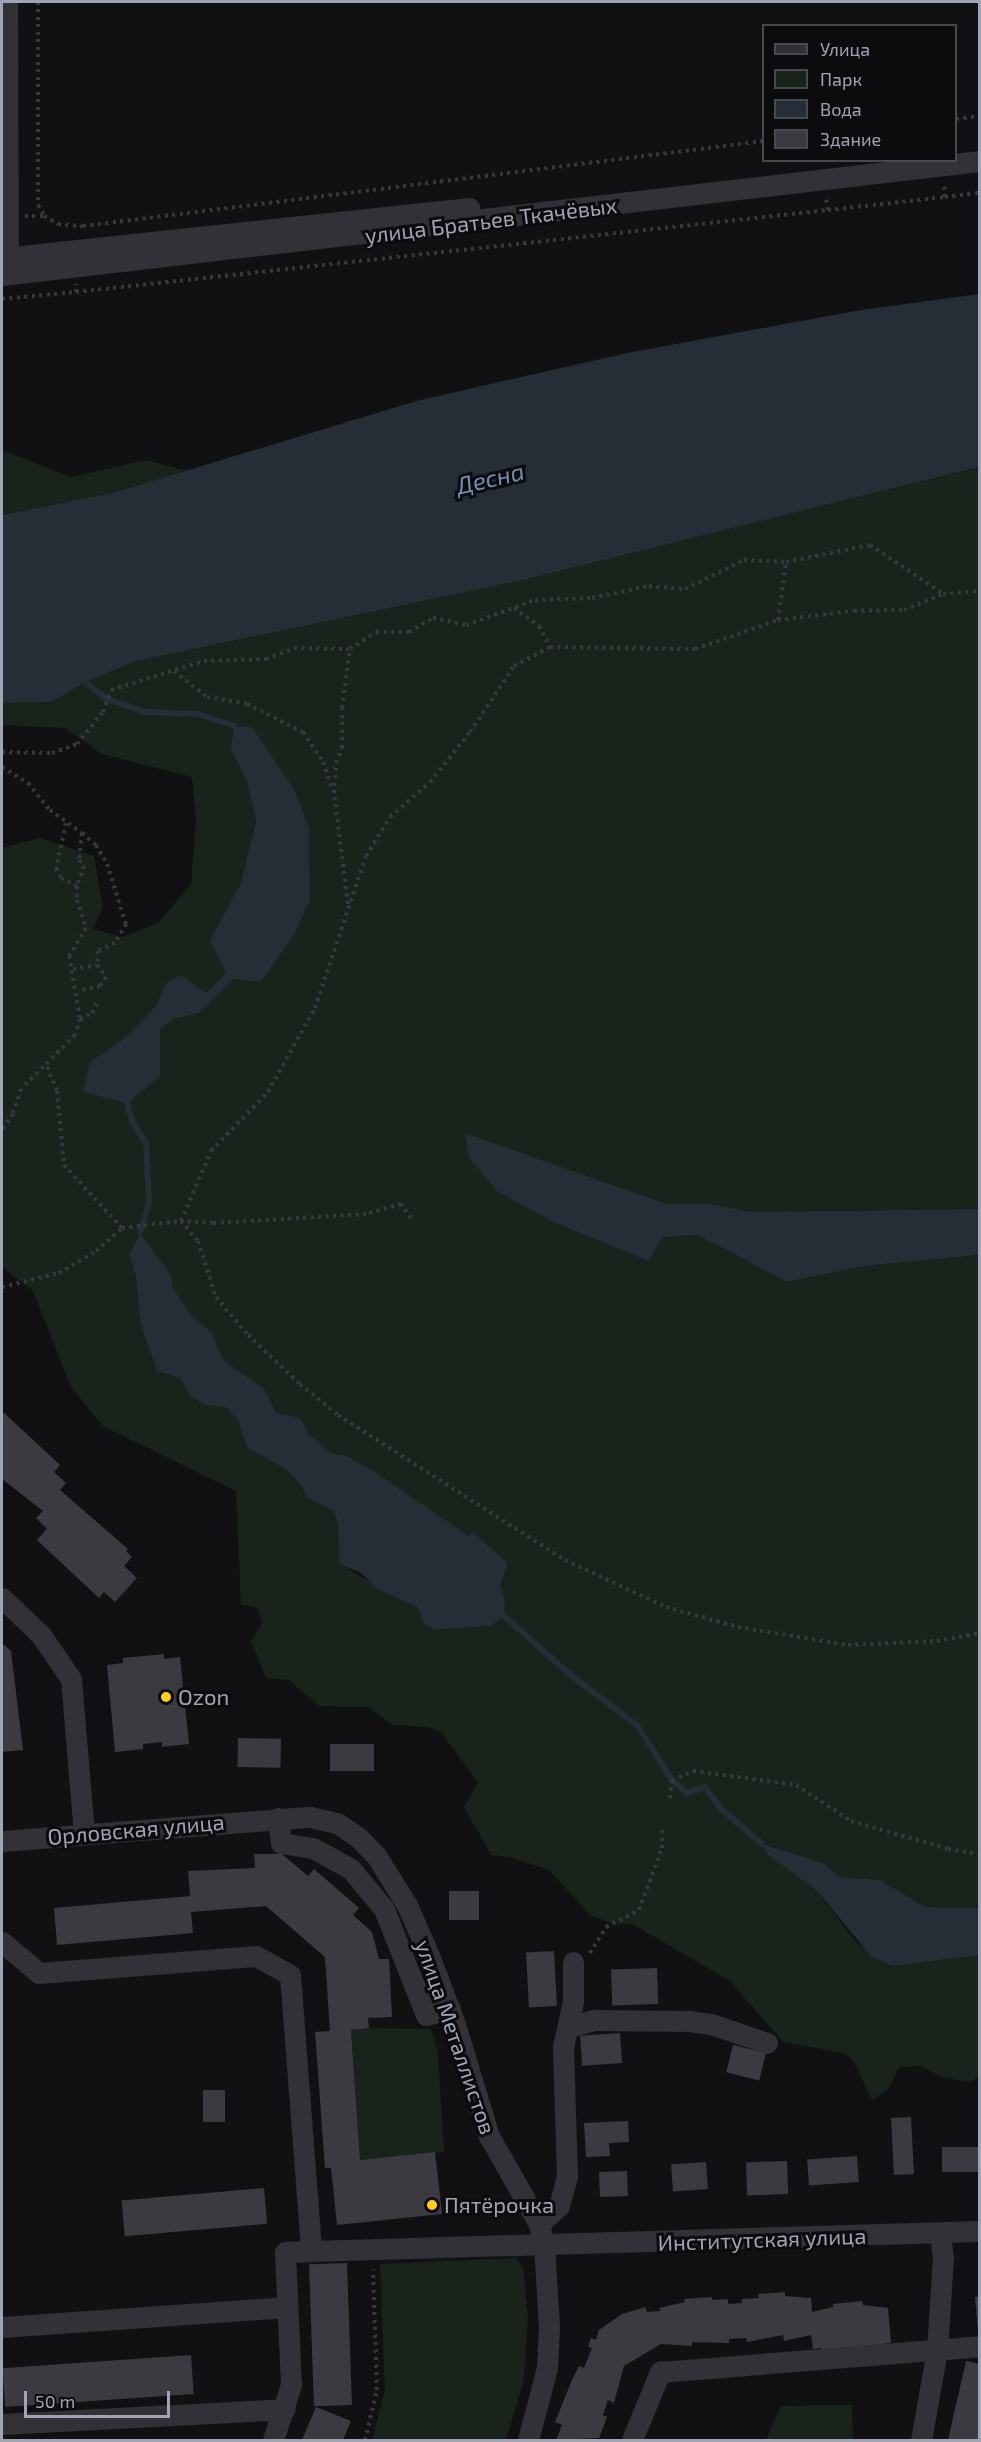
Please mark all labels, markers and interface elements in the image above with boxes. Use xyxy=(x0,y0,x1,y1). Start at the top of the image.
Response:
legend xyxy=(762,24,957,162)
text: Улица xyxy=(820,38,870,60)
text: Парк xyxy=(820,68,862,90)
text: Вода xyxy=(820,98,862,120)
text: Здание xyxy=(820,128,881,150)
street label: улица Братьев Ткачёвых xyxy=(363,191,619,249)
water label: Десна xyxy=(453,456,527,500)
place label: Ozon xyxy=(178,1684,229,1710)
marker: Ozon xyxy=(159,1690,173,1704)
street label: Орловская улица xyxy=(46,1808,226,1850)
street label: улица Металлистов xyxy=(410,1936,502,2138)
place label: Пятёрочка xyxy=(444,2192,554,2218)
marker: Пятёрочка xyxy=(425,2198,439,2212)
street label: Институтская улица xyxy=(657,2222,867,2256)
scale bar xyxy=(27,2379,172,2417)
text: 50 m xyxy=(35,2390,75,2412)

